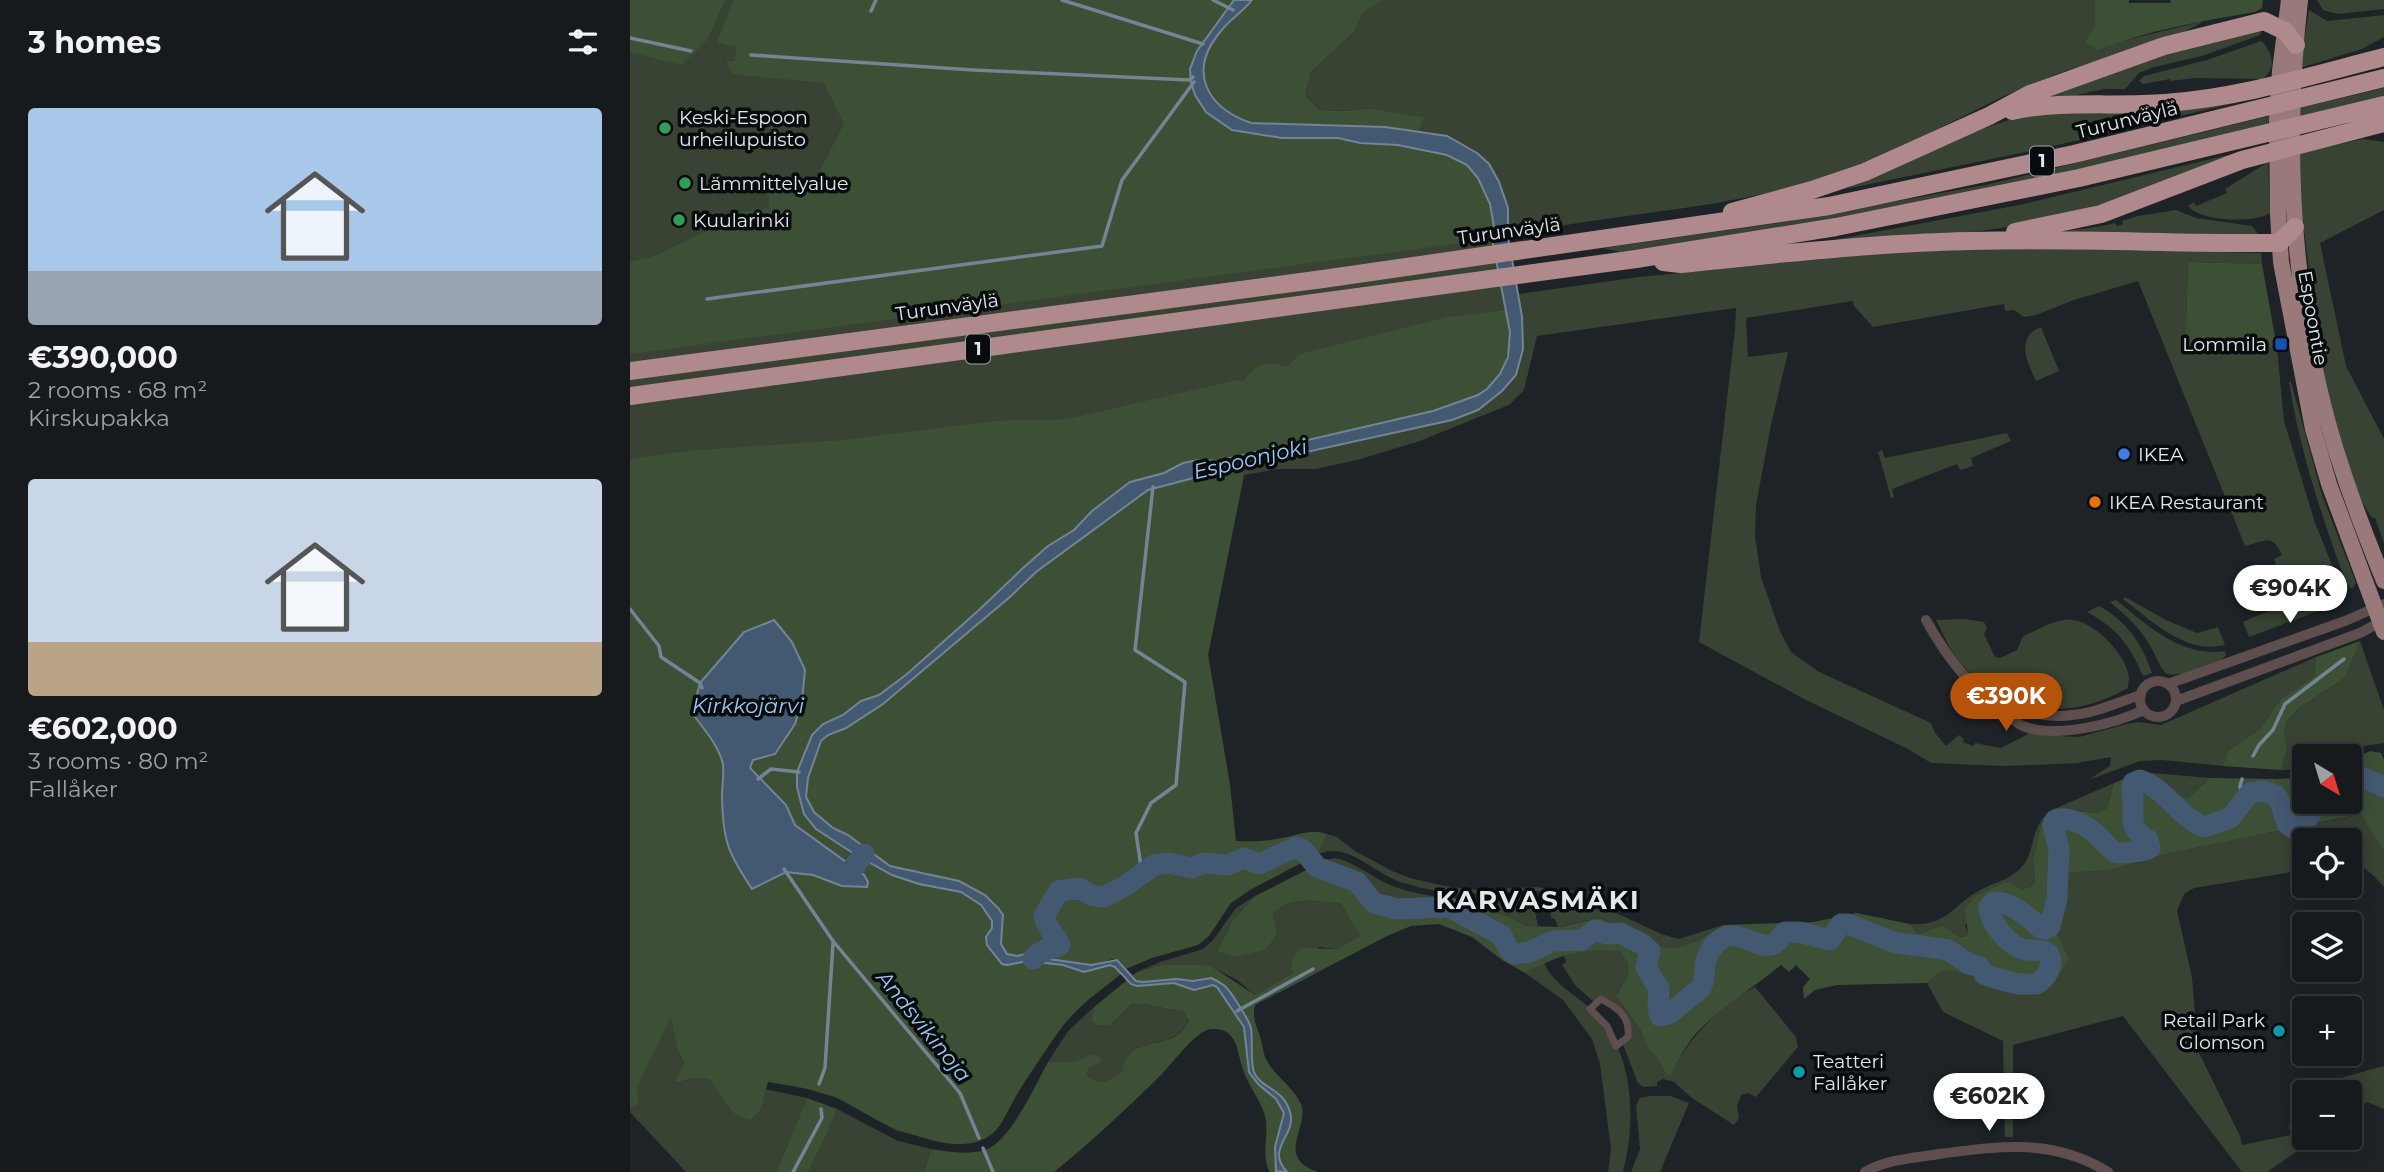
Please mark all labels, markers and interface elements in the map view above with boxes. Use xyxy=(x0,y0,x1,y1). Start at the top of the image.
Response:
icon: filters xyxy=(564,23,602,61)
text: 3 homes xyxy=(28,24,161,61)
street label: Turunväylä xyxy=(2074,96,2180,144)
place label: Keski-Espoon urheilupuisto xyxy=(679,106,808,151)
marker: Keski-Espoon urheilupuisto xyxy=(657,120,673,136)
road number: 1 xyxy=(2030,146,2054,176)
icon: home xyxy=(252,153,378,279)
place label: Lämmittelyalue xyxy=(699,172,848,195)
marker: Lämmittelyalue xyxy=(677,175,693,191)
place label: Kuularinki xyxy=(693,209,790,232)
marker: Kuularinki xyxy=(671,212,687,228)
street label: Turunväylä xyxy=(1456,212,1562,250)
street label: Espoontie xyxy=(2293,269,2333,367)
street label: Turunväylä xyxy=(894,288,1000,326)
place label: Lommila xyxy=(2182,333,2267,356)
road number: 1 xyxy=(966,334,990,363)
marker: Lommila xyxy=(2273,336,2289,352)
text: €390,000 xyxy=(28,339,178,376)
text: 2 rooms · 68 m² xyxy=(28,376,207,404)
text: Kirskupakka xyxy=(28,404,170,432)
water label: Espoonjoki xyxy=(1191,434,1310,484)
place label: IKEA xyxy=(2138,443,2184,466)
marker: IKEA xyxy=(2116,446,2132,462)
place label: IKEA Restaurant xyxy=(2109,491,2264,514)
marker: IKEA Restaurant xyxy=(2087,494,2103,510)
icon: home xyxy=(252,524,378,650)
pin: €904K xyxy=(2241,566,2339,625)
text: €904K xyxy=(2249,574,2331,602)
pin: €390K xyxy=(1957,674,2055,733)
text: €390K xyxy=(1966,682,2046,710)
water label: Kirkkojärvi xyxy=(692,693,804,718)
text: €602,000 xyxy=(28,710,178,747)
north arrow xyxy=(2292,744,2362,814)
map controls xyxy=(2292,744,2362,1150)
text: 3 rooms · 80 m² xyxy=(28,747,208,775)
text: Fallåker xyxy=(28,775,118,803)
button: locate xyxy=(2292,828,2362,898)
district label: KARVASMÄKI xyxy=(1436,884,1640,916)
button: layers xyxy=(2292,912,2362,982)
water label: Andsvikinoja xyxy=(870,964,976,1087)
button: + xyxy=(2292,996,2362,1066)
place label: Retail Park Glomson xyxy=(2163,1009,2266,1054)
marker: Retail Park Glomson xyxy=(2271,1023,2287,1039)
place label: Teatteri Fallåker xyxy=(1813,1050,1887,1095)
marker: Teatteri Fallåker xyxy=(1791,1064,1807,1080)
pin: €602K xyxy=(1940,1074,2038,1133)
button: − xyxy=(2292,1080,2362,1150)
text: €602K xyxy=(1950,1082,2029,1110)

